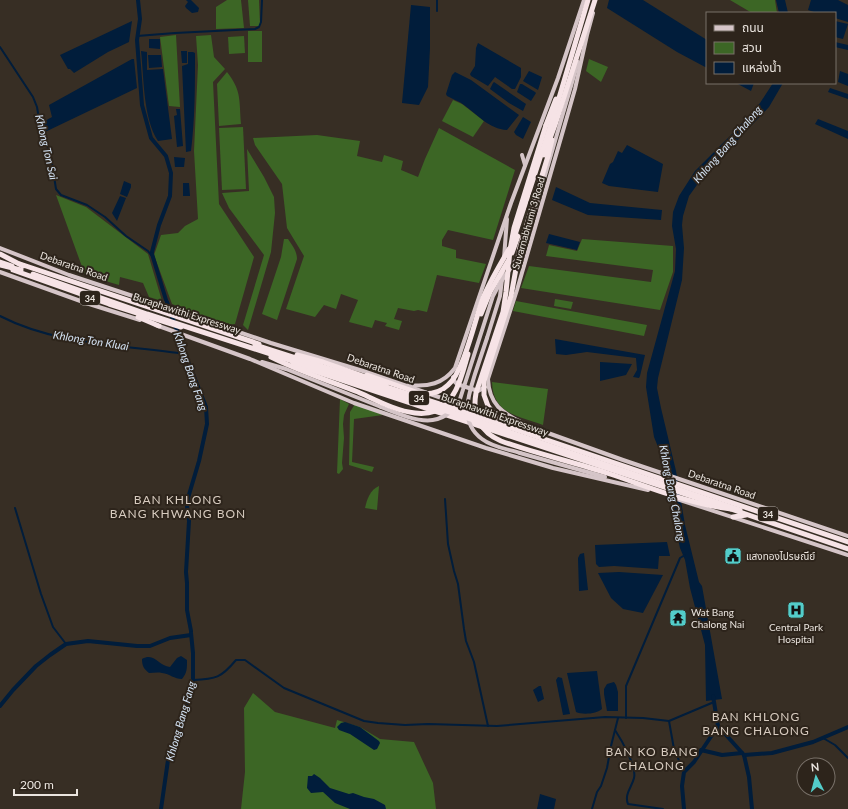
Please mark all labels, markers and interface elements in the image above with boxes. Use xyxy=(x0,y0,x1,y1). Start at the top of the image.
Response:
legend xyxy=(706,12,836,84)
text: ถนน xyxy=(742,20,764,35)
text: สวน xyxy=(742,40,762,55)
text: แหล่งน้ำ xyxy=(742,59,781,75)
water label: Khlong Bang Chalong xyxy=(690,102,765,185)
water label: Khlong Ton Sai xyxy=(33,113,61,181)
street label: Suvarnabhumi 3 Road xyxy=(509,175,547,271)
street label: Debaratna Road xyxy=(39,249,109,283)
street label: Buraphawithi Expressway xyxy=(132,290,243,336)
road number: 34 xyxy=(80,291,100,305)
water label: Khlong Ton Kluai xyxy=(52,328,130,352)
water label: Khlong Bang Fang xyxy=(171,330,211,413)
street label: Debaratna Road xyxy=(346,351,416,385)
street label: Buraphawithi Expressway xyxy=(440,390,551,438)
road number: 34 xyxy=(409,391,429,405)
water label: Khlong Bang Chalong xyxy=(657,444,689,543)
street label: Debaratna Road xyxy=(687,467,757,501)
district label: BAN KHLONG BANG KHWANG BON xyxy=(110,492,246,521)
road number: 34 xyxy=(758,507,778,521)
public building icon: แสงทองไปรษณีย์ xyxy=(723,546,743,566)
place label: แสงทองไปรษณีย์ xyxy=(746,550,815,562)
hospital icon: Central Park Hospital xyxy=(786,600,806,620)
place label: Wat Bang Chalong Nai xyxy=(691,606,744,630)
temple icon: Wat Bang Chalong Nai xyxy=(668,608,688,628)
place label: Central Park Hospital xyxy=(769,621,824,645)
water label: Khlong Bang Fang xyxy=(162,679,198,762)
district label: BAN KHLONG BANG CHALONG xyxy=(702,709,810,738)
district label: BAN KO BANG CHALONG xyxy=(606,744,698,773)
north arrow xyxy=(796,757,836,797)
text: N xyxy=(810,760,820,773)
scale bar xyxy=(14,771,77,797)
text: 200 m xyxy=(20,777,54,792)

